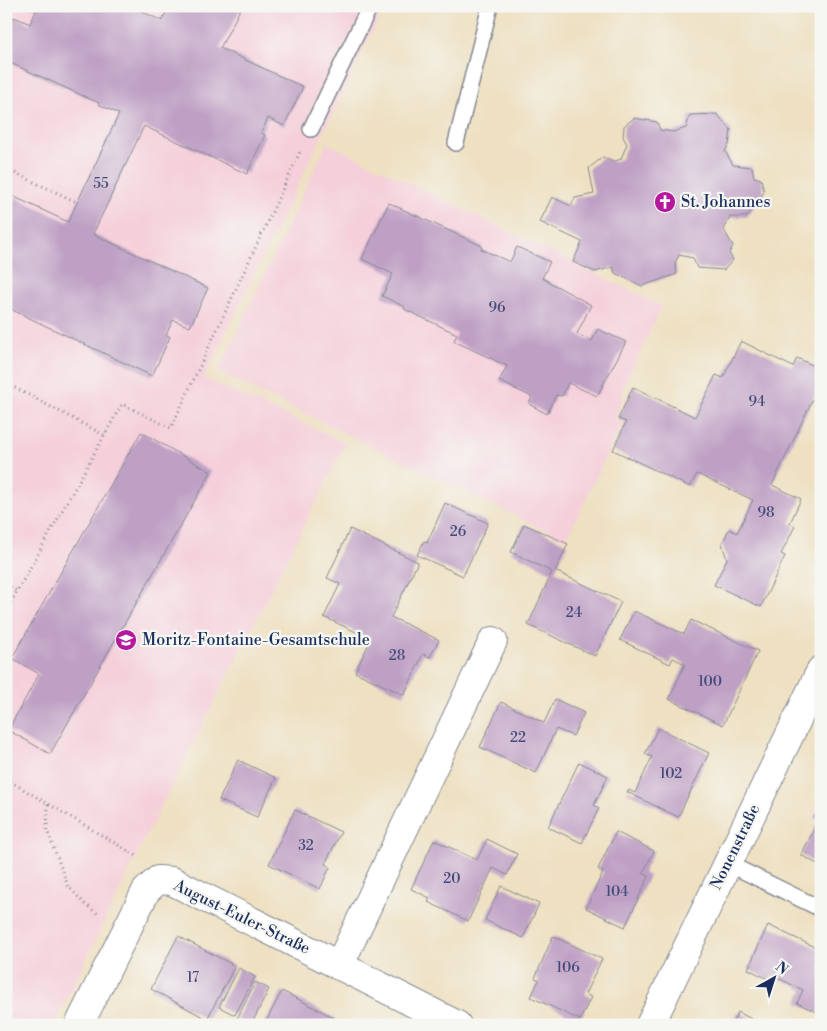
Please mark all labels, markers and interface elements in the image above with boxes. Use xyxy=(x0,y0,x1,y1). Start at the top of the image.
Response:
house number: 55 xyxy=(93,175,109,193)
church icon: St. Johannes xyxy=(653,190,677,214)
place label: St. Johannes xyxy=(681,192,770,212)
house number: 96 xyxy=(489,299,506,317)
house number: 94 xyxy=(749,393,765,411)
house number: 98 xyxy=(757,504,775,522)
house number: 26 xyxy=(450,523,467,541)
house number: 24 xyxy=(566,604,582,622)
school or university icon: Moritz-Fontaine-Gesamtschule xyxy=(114,628,138,652)
place label: Moritz-Fontaine-Gesamtschule xyxy=(142,630,370,650)
house number: 28 xyxy=(389,647,405,665)
house number: 100 xyxy=(698,673,722,691)
house number: 22 xyxy=(510,729,526,747)
house number: 102 xyxy=(660,765,682,783)
street label: Nonenstraße xyxy=(706,801,764,893)
house number: 32 xyxy=(298,837,314,855)
house number: 20 xyxy=(443,870,461,888)
street label: August-Euler-Straße xyxy=(170,875,313,959)
house number: 104 xyxy=(605,883,629,901)
north arrow xyxy=(750,954,800,1004)
text: N xyxy=(772,958,792,979)
house number: 106 xyxy=(556,959,580,977)
house number: 17 xyxy=(187,969,199,987)

